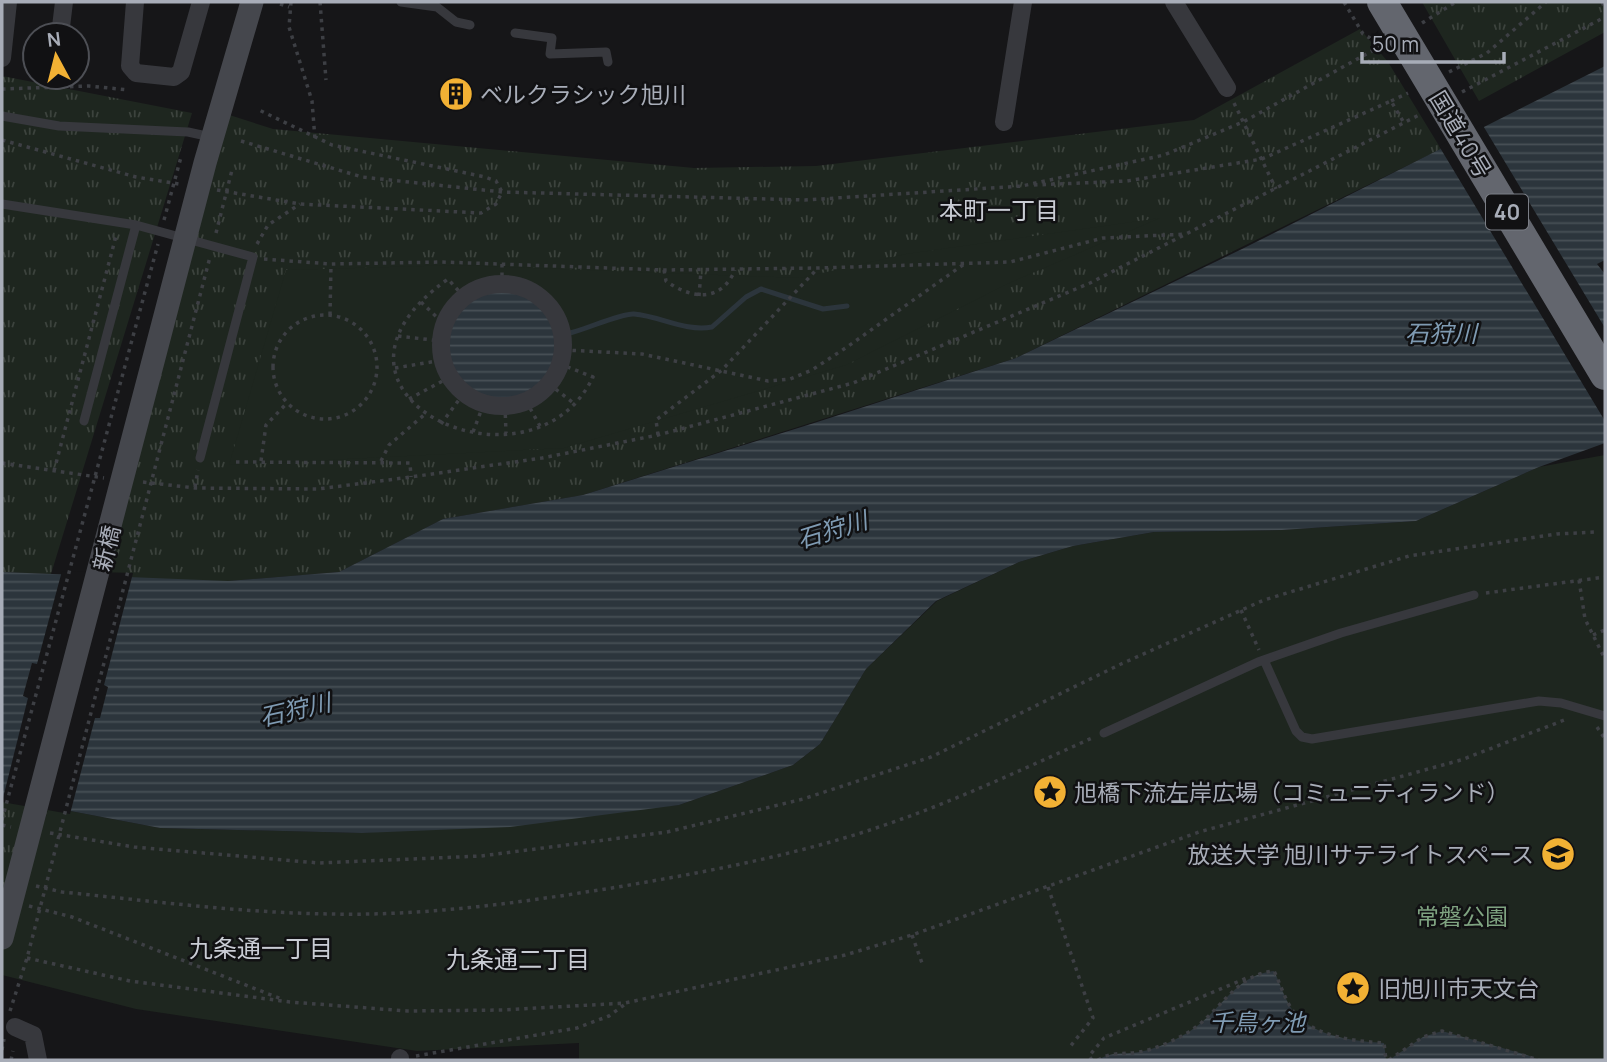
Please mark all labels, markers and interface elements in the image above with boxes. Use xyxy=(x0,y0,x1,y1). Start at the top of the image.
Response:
north arrow xyxy=(21,21,91,91)
scale bar xyxy=(1362,21,1504,65)
text: N xyxy=(46,25,62,53)
text: 50 m xyxy=(1372,30,1419,58)
building icon: ベルクラシック旭川 xyxy=(437,75,475,113)
place label: ベルクラシック旭川 xyxy=(480,78,687,110)
street label: 国道40号 xyxy=(1422,84,1500,184)
district label: 本町一丁目 xyxy=(939,193,1059,226)
road number: 40 xyxy=(1486,194,1528,230)
water label: 石狩川 xyxy=(1405,316,1480,349)
water label: 石狩川 xyxy=(793,502,874,555)
street label: 新橋 xyxy=(85,522,127,574)
water label: 石狩川 xyxy=(256,684,337,733)
place icon: 旭橋下流左岸広場（コミュニティランド） xyxy=(1031,773,1069,811)
place label: 旭橋下流左岸広場（コミュニティランド） xyxy=(1074,776,1510,808)
school or university icon: 放送大学 旭川サテライトスペース xyxy=(1539,835,1577,873)
place label: 放送大学 旭川サテライトスペース xyxy=(1187,838,1534,870)
park label: 常磐公園 xyxy=(1416,900,1508,932)
district label: 九条通一丁目 xyxy=(189,931,333,964)
district label: 九条通二丁目 xyxy=(446,942,590,975)
place icon: 旧旭川市天文台 xyxy=(1334,969,1372,1007)
place label: 旧旭川市天文台 xyxy=(1378,972,1539,1004)
water label: 千鳥ヶ池 xyxy=(1209,1005,1307,1038)

